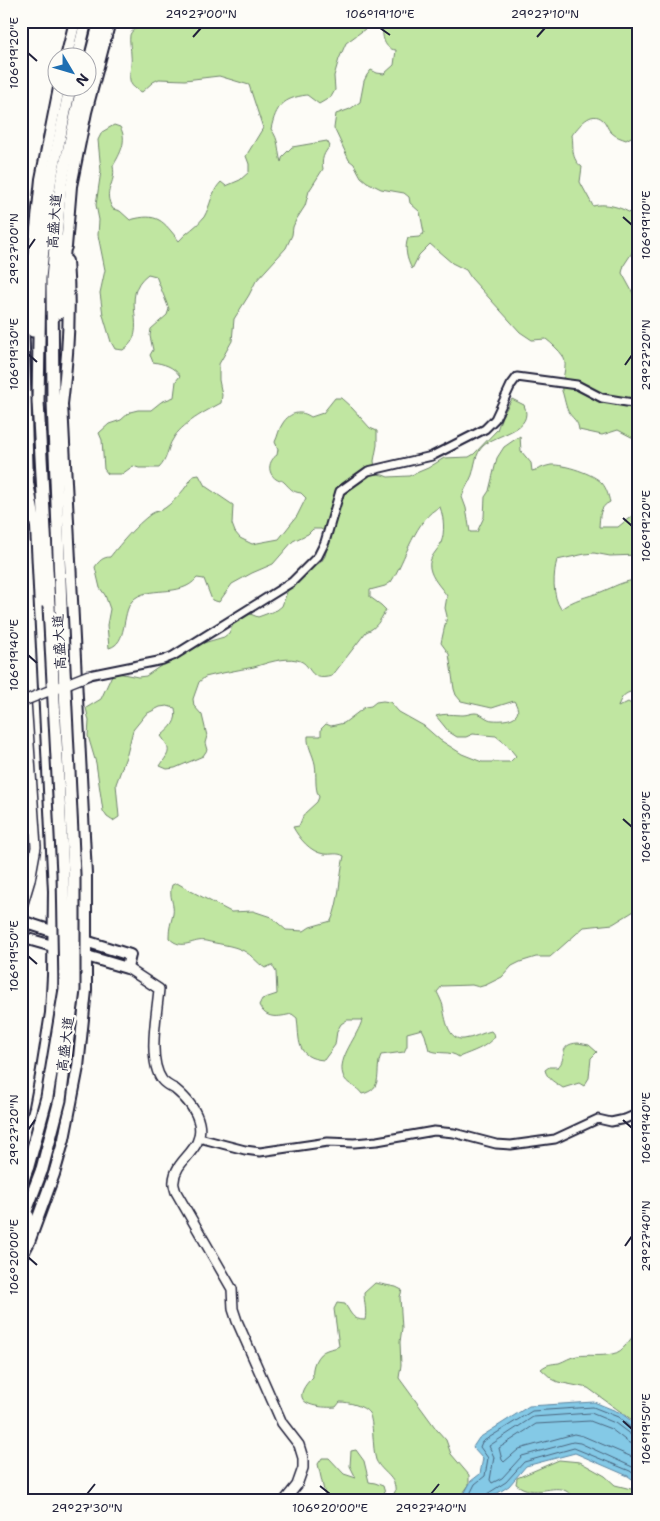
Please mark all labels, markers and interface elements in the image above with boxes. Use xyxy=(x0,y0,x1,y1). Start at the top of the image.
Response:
text: 29°27'00"N xyxy=(165,6,237,22)
text: 106°19'10"E xyxy=(346,6,414,22)
text: 29°27'10"N xyxy=(511,6,579,22)
text: 106°19'20"E xyxy=(6,17,22,89)
north arrow xyxy=(48,48,98,98)
text: N xyxy=(72,70,93,90)
text: 106°19'10"E xyxy=(638,191,654,259)
street label: 高盛大道 xyxy=(43,192,65,250)
text: 29°27'00"N xyxy=(6,213,22,285)
text: 106°19'30"E xyxy=(6,318,22,390)
text: 29°27'20"N xyxy=(638,319,654,391)
text: 106°19'20"E xyxy=(638,490,654,562)
street label: 高盛大道 xyxy=(49,614,69,670)
text: 106°19'40"E xyxy=(6,619,22,691)
text: 106°19'30"E xyxy=(638,791,654,863)
text: 106°19'50"E xyxy=(6,920,22,992)
street label: 高盛大道 xyxy=(53,1015,77,1073)
text: 106°19'40"E xyxy=(638,1092,654,1164)
text: 29°27'20"N xyxy=(6,1094,22,1166)
text: 29°27'40"N xyxy=(638,1200,654,1272)
text: 106°20'00"E xyxy=(6,1219,22,1295)
text: 106°19'50"E xyxy=(638,1393,654,1465)
text: 29°27'30"N xyxy=(51,1500,123,1516)
text: 106°20'00"E xyxy=(292,1500,368,1516)
text: 29°27'40"N xyxy=(395,1500,467,1516)

